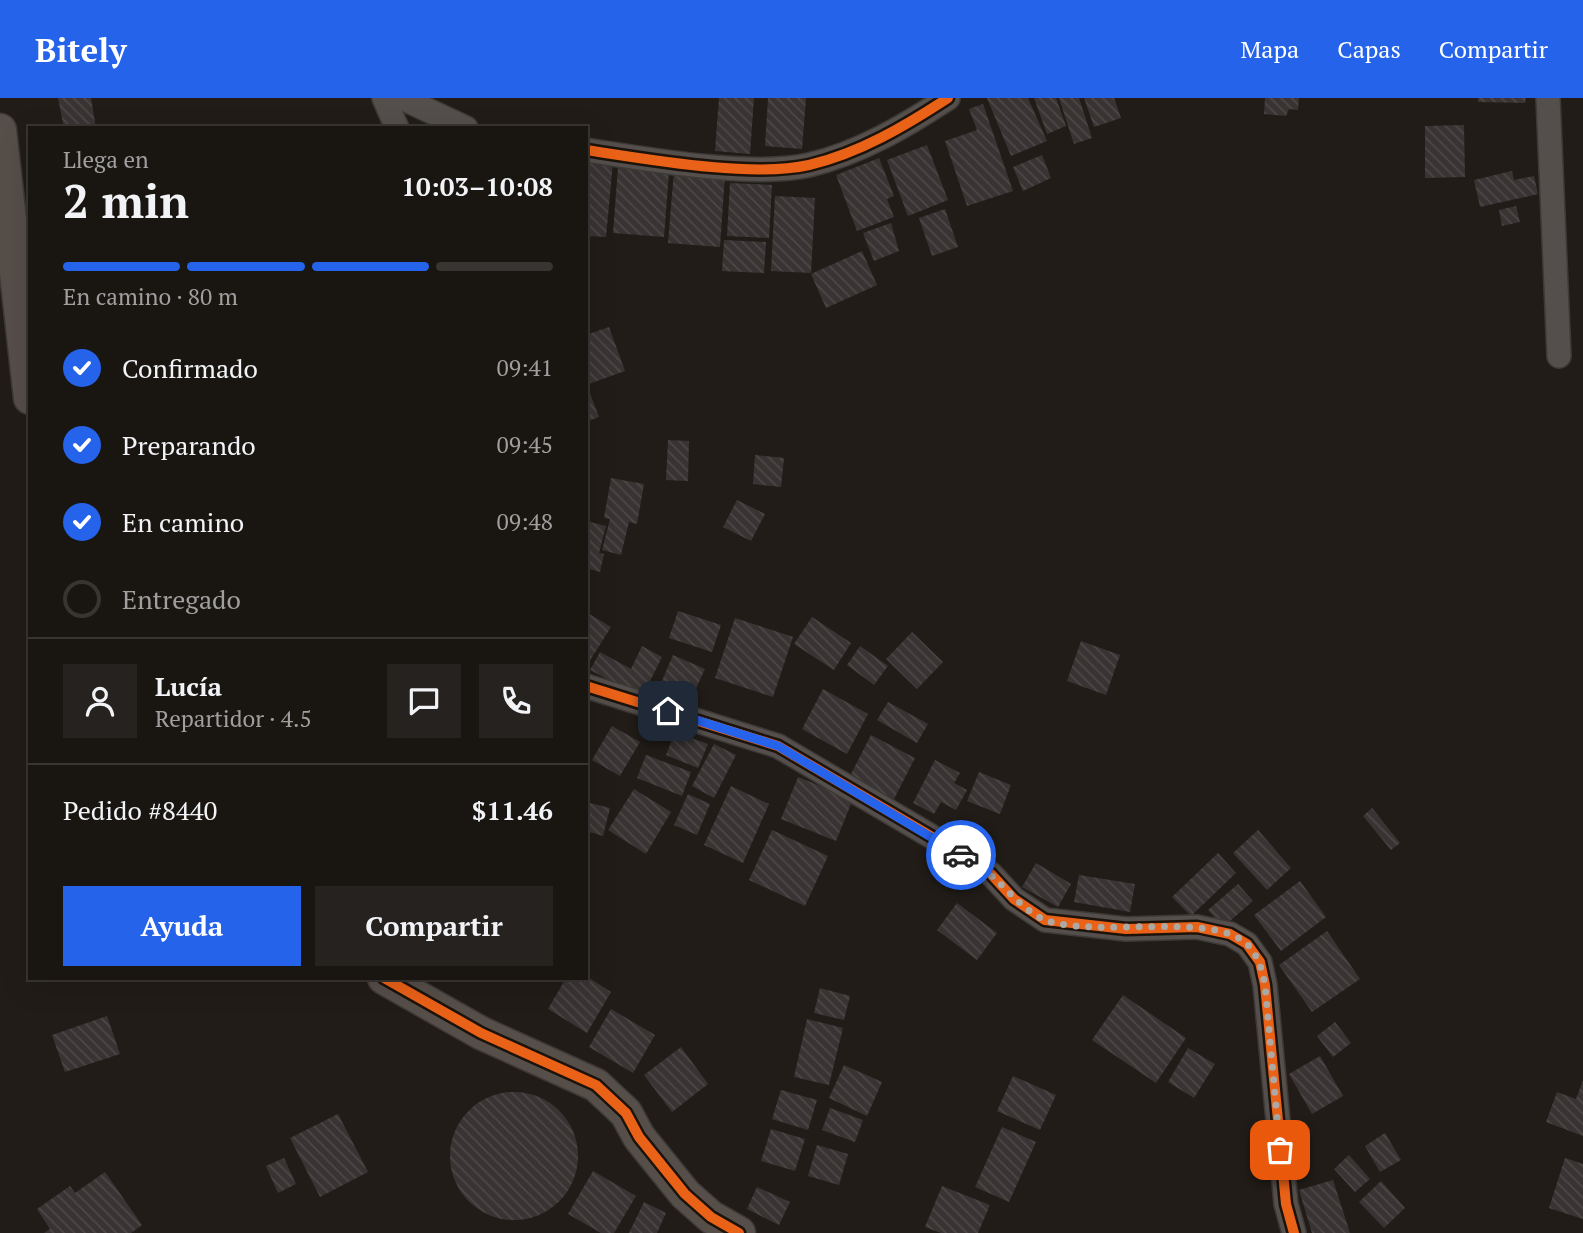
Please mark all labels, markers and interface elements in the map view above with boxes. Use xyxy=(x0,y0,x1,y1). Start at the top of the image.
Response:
text: Bitely xyxy=(35,28,127,71)
text: Mapa xyxy=(1241,33,1299,65)
text: Capas xyxy=(1337,33,1401,65)
text: Compartir xyxy=(1439,33,1548,65)
text: Llega en xyxy=(63,144,149,175)
text: 10:03–10:08 xyxy=(401,169,553,203)
text: 2 min xyxy=(63,170,189,231)
text: En camino · 80 m xyxy=(63,281,238,312)
icon: check xyxy=(63,349,101,387)
text: Confirmado xyxy=(122,351,258,385)
text: 09:41 xyxy=(496,352,553,383)
icon: check xyxy=(63,426,101,464)
text: Preparando xyxy=(122,428,256,462)
text: 09:45 xyxy=(496,429,553,460)
icon: check xyxy=(63,503,101,541)
text: En camino xyxy=(122,505,244,539)
text: 09:48 xyxy=(496,506,553,537)
text: Entregado xyxy=(122,582,241,616)
button: person xyxy=(63,664,137,738)
button: chat xyxy=(387,664,461,738)
button: phone xyxy=(479,664,553,738)
text: Lucía xyxy=(155,669,222,703)
pin xyxy=(638,681,698,741)
icon: home xyxy=(649,692,687,730)
text: Repartidor · 4.5 xyxy=(155,703,312,734)
text: Pedido #8440 xyxy=(63,793,217,827)
text: $11.46 xyxy=(472,793,553,827)
courier xyxy=(926,820,996,890)
icon: car xyxy=(942,836,980,874)
button: Ayuda xyxy=(63,886,301,966)
button: Compartir xyxy=(315,886,553,966)
pin xyxy=(1250,1120,1310,1180)
icon: bag xyxy=(1261,1131,1299,1169)

